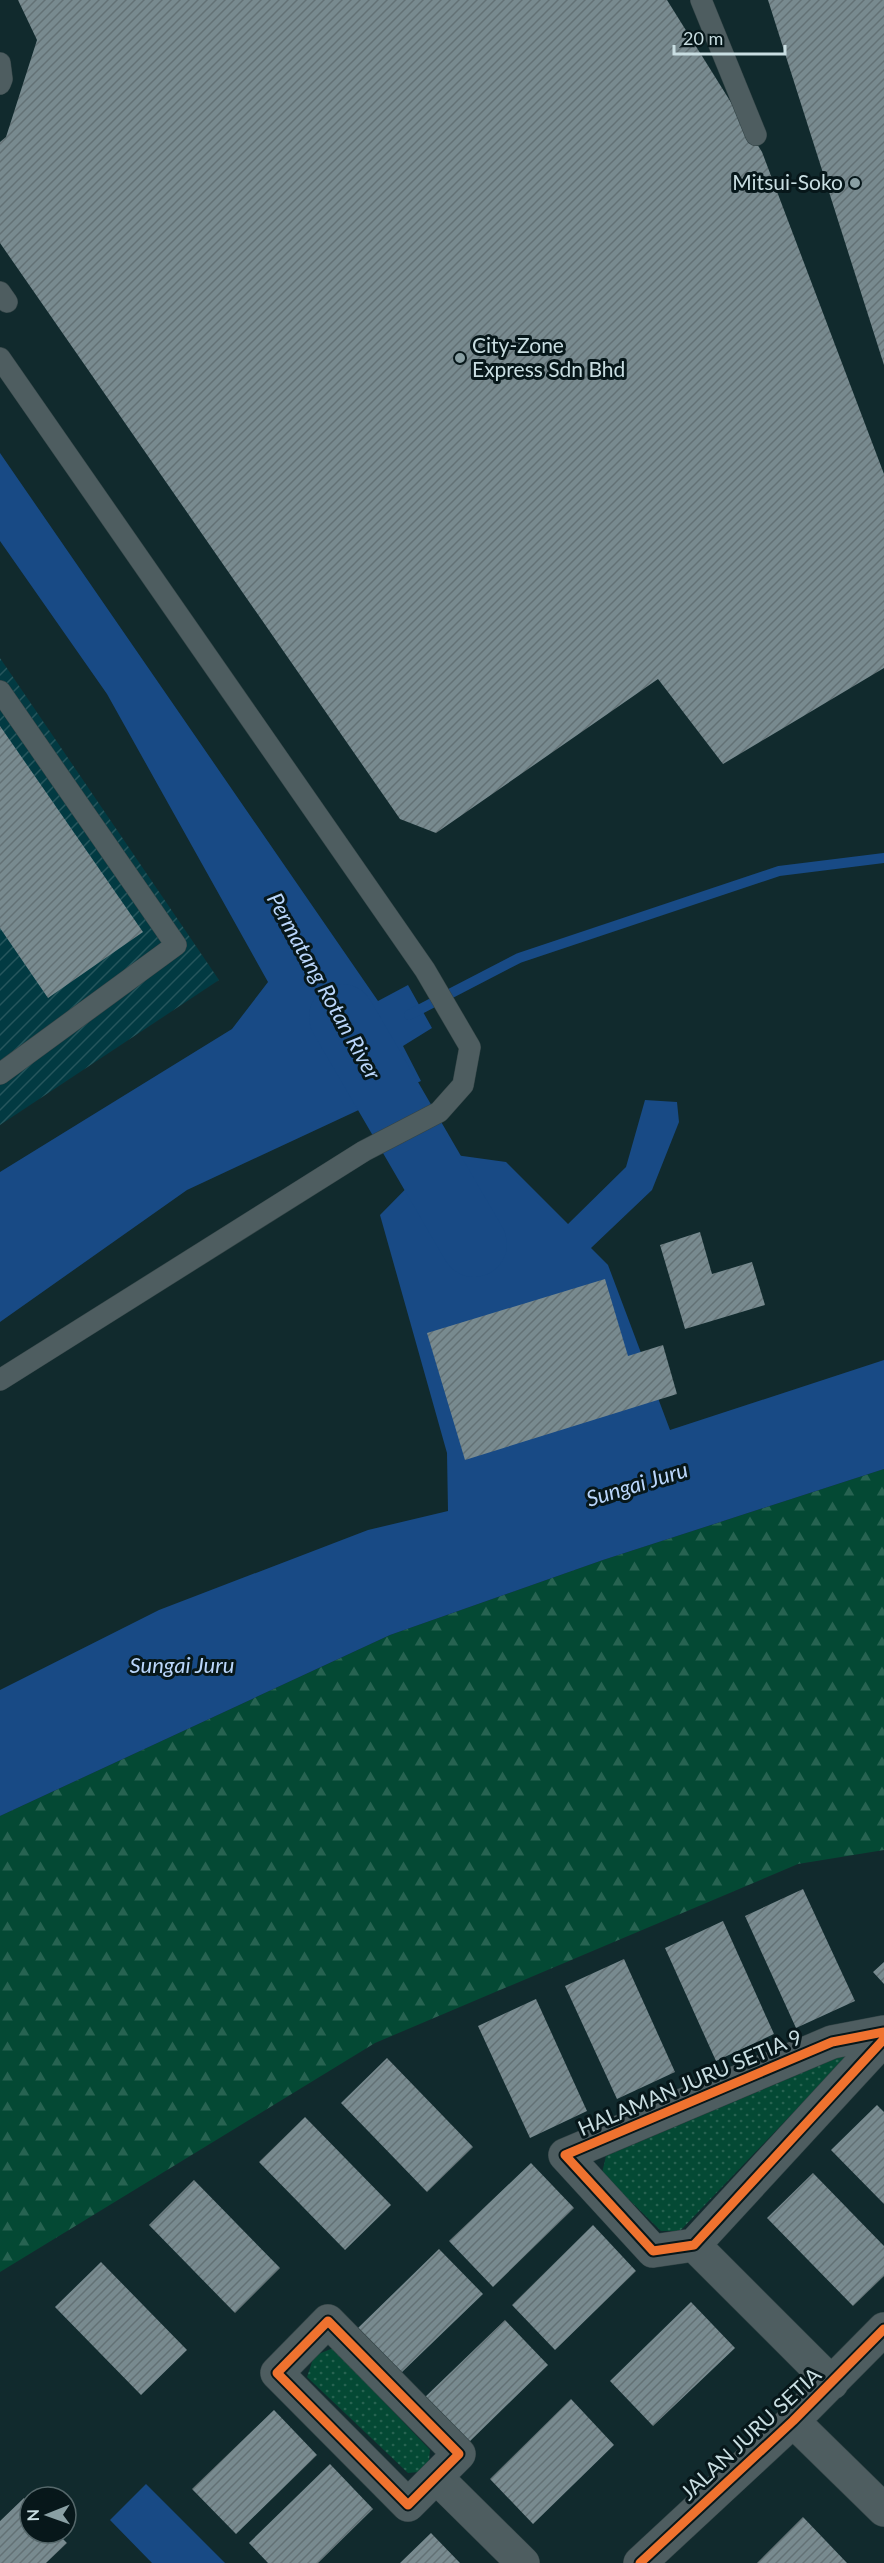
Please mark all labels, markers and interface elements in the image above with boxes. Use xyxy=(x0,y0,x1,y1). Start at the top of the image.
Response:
scale bar xyxy=(674,18,785,56)
text: 20 m xyxy=(683,27,723,49)
place label: Mitsui-Soko xyxy=(732,169,843,194)
marker: Mitsui-Soko xyxy=(848,176,862,190)
place label: City-Zone Express Sdn Bhd xyxy=(472,332,625,381)
marker: City-Zone Express Sdn Bhd xyxy=(453,351,467,365)
water label: Permatang Rotan River xyxy=(262,887,387,1084)
water label: Sungai Juru xyxy=(583,1455,691,1512)
water label: Sungai Juru xyxy=(130,1651,234,1678)
street label: HALAMAN JURU SETIA 9 xyxy=(574,2023,805,2140)
street label: JALAN JURU SETIA xyxy=(675,2361,826,2504)
north arrow xyxy=(18,2485,78,2545)
text: N xyxy=(23,2509,42,2522)

